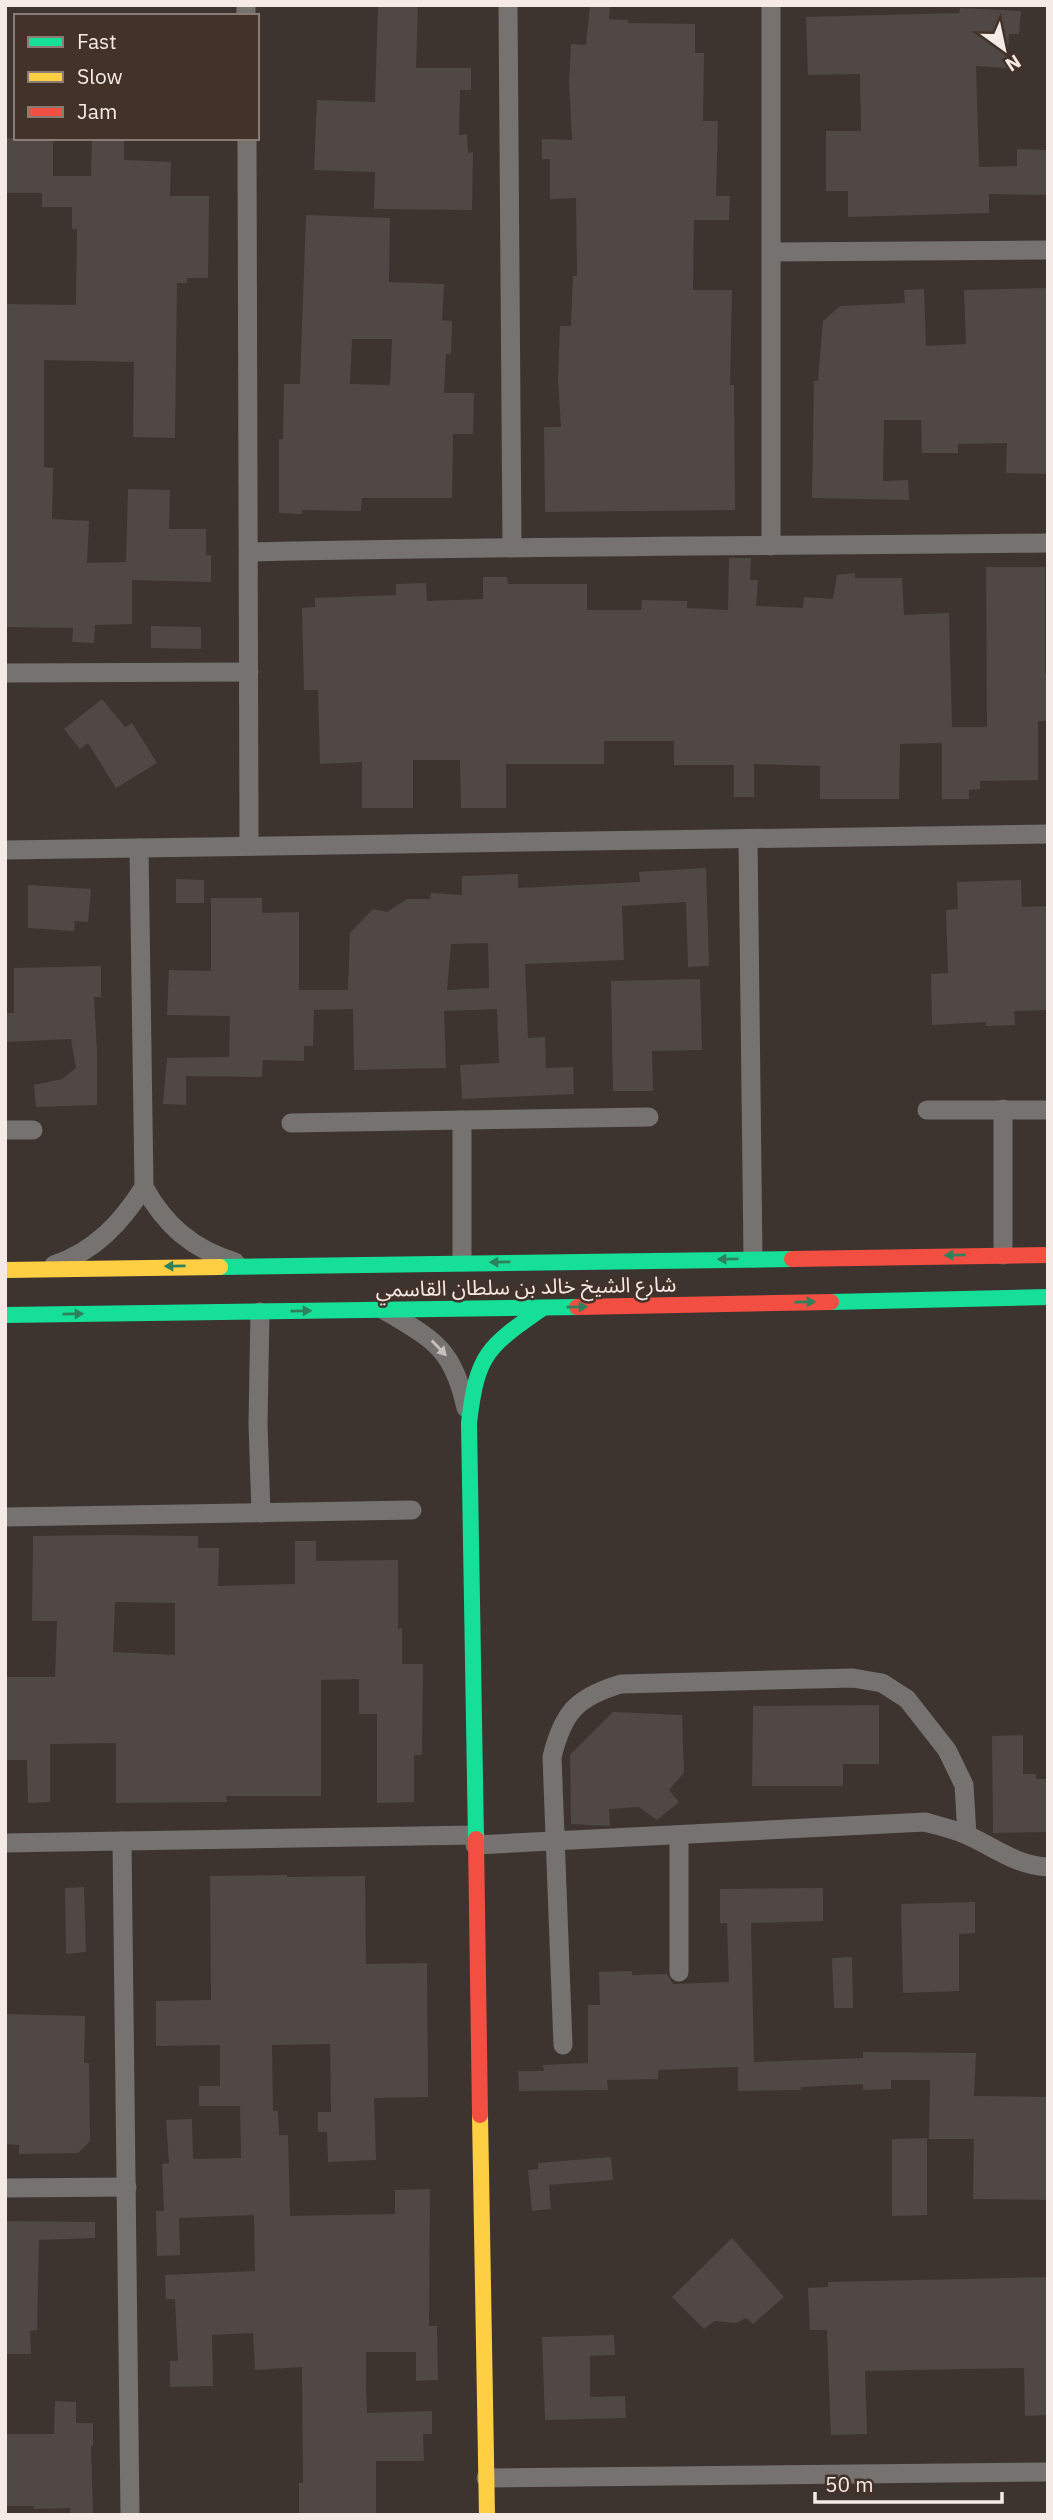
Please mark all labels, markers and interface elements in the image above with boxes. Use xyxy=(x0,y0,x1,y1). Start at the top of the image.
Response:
legend xyxy=(14,14,259,140)
north arrow xyxy=(969,14,1039,84)
text: Fast xyxy=(77,27,117,55)
text: N xyxy=(1001,49,1026,77)
text: Slow xyxy=(77,62,123,90)
text: Jam xyxy=(77,97,117,125)
one-way arrow xyxy=(944,1250,966,1261)
one-way arrow xyxy=(716,1253,738,1264)
one-way arrow xyxy=(489,1256,511,1268)
one-way arrow xyxy=(163,1260,185,1272)
street label: شارع الشيخ خالد بن سلطان القاسمي xyxy=(375,1269,677,1305)
one-way arrow xyxy=(794,1297,816,1308)
one-way arrow xyxy=(567,1302,589,1313)
one-way arrow xyxy=(290,1305,312,1317)
one-way arrow xyxy=(63,1308,85,1320)
one-way arrow xyxy=(431,1339,447,1356)
scale bar xyxy=(815,2460,1002,2504)
text: 50 m xyxy=(825,2470,874,2498)

